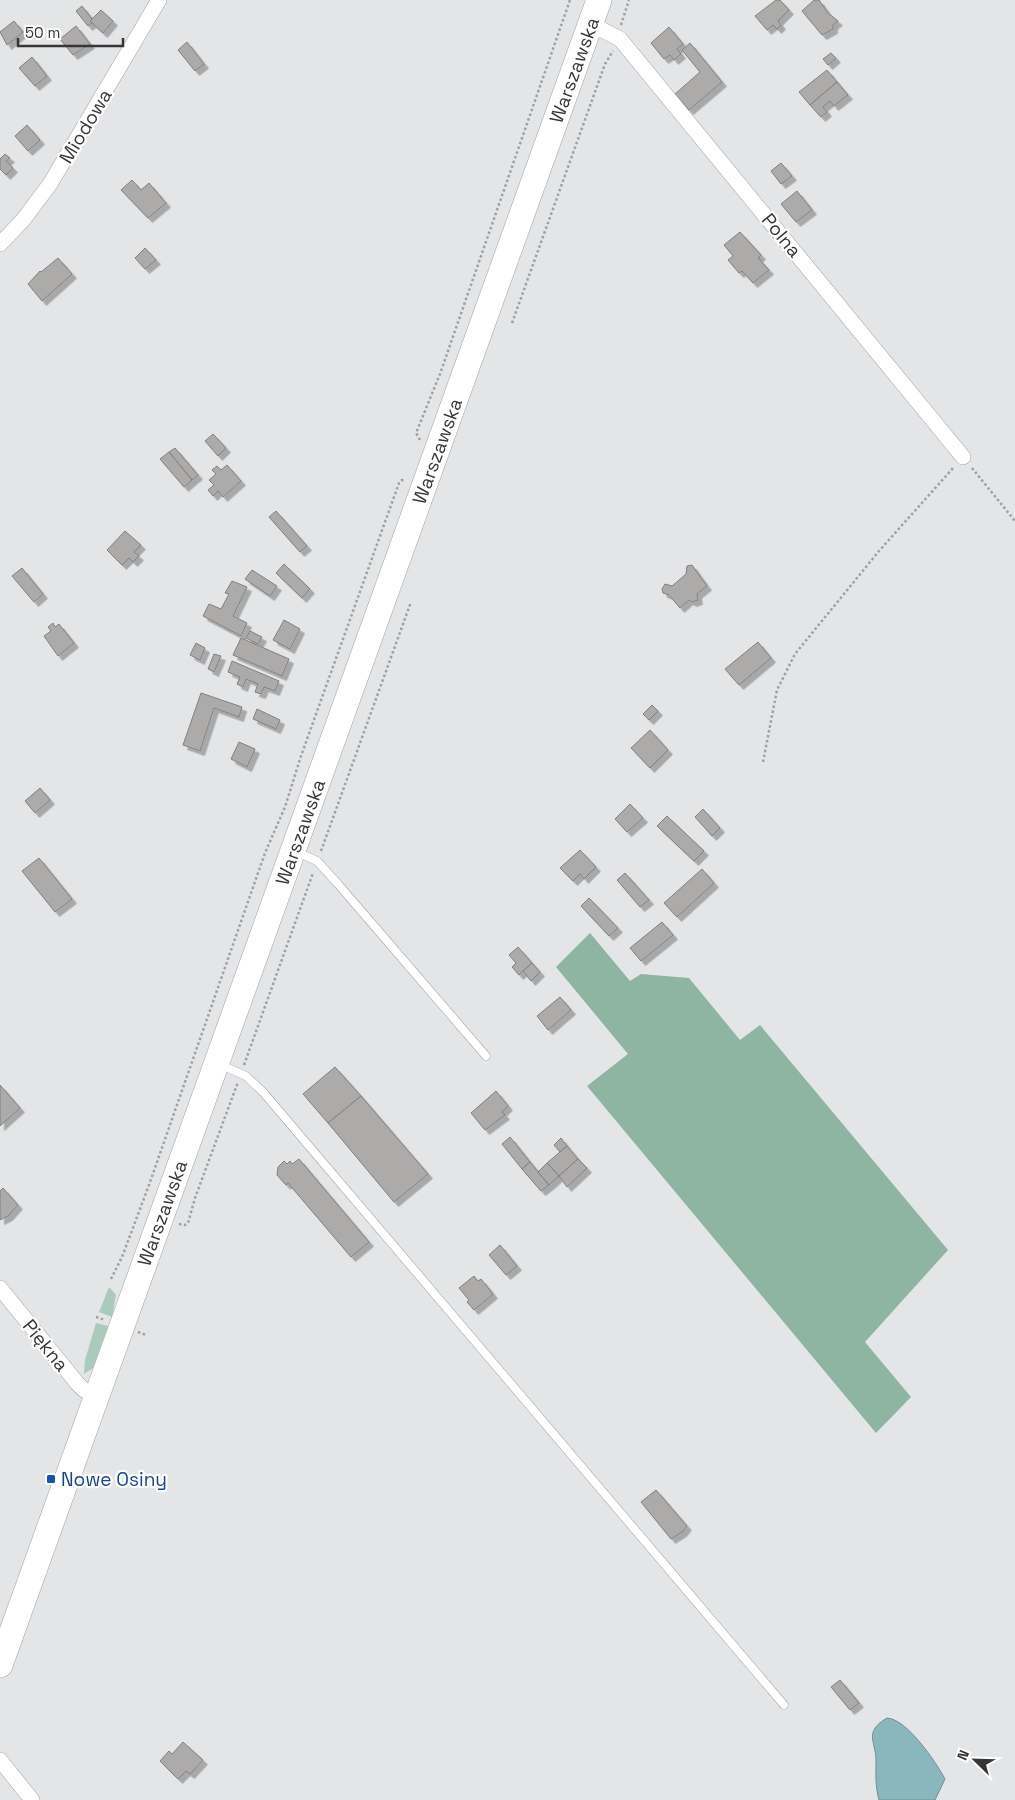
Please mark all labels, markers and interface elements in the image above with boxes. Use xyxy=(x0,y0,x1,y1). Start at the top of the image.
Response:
street label: Warszawska xyxy=(544,14,605,127)
scale bar xyxy=(18,15,122,47)
text: 50 m xyxy=(25,23,60,42)
street label: Miodowa xyxy=(53,84,117,168)
street label: Polna xyxy=(756,208,807,263)
street label: Warszawska xyxy=(407,395,468,508)
street label: Warszawska xyxy=(270,776,331,889)
street label: Warszawska xyxy=(132,1157,193,1270)
street label: Piękna xyxy=(17,1314,74,1377)
place label: Nowe Osiny xyxy=(61,1467,167,1492)
marker: Nowe Osiny xyxy=(45,1473,57,1485)
north arrow xyxy=(950,1735,1000,1785)
text: N xyxy=(953,1747,973,1763)

